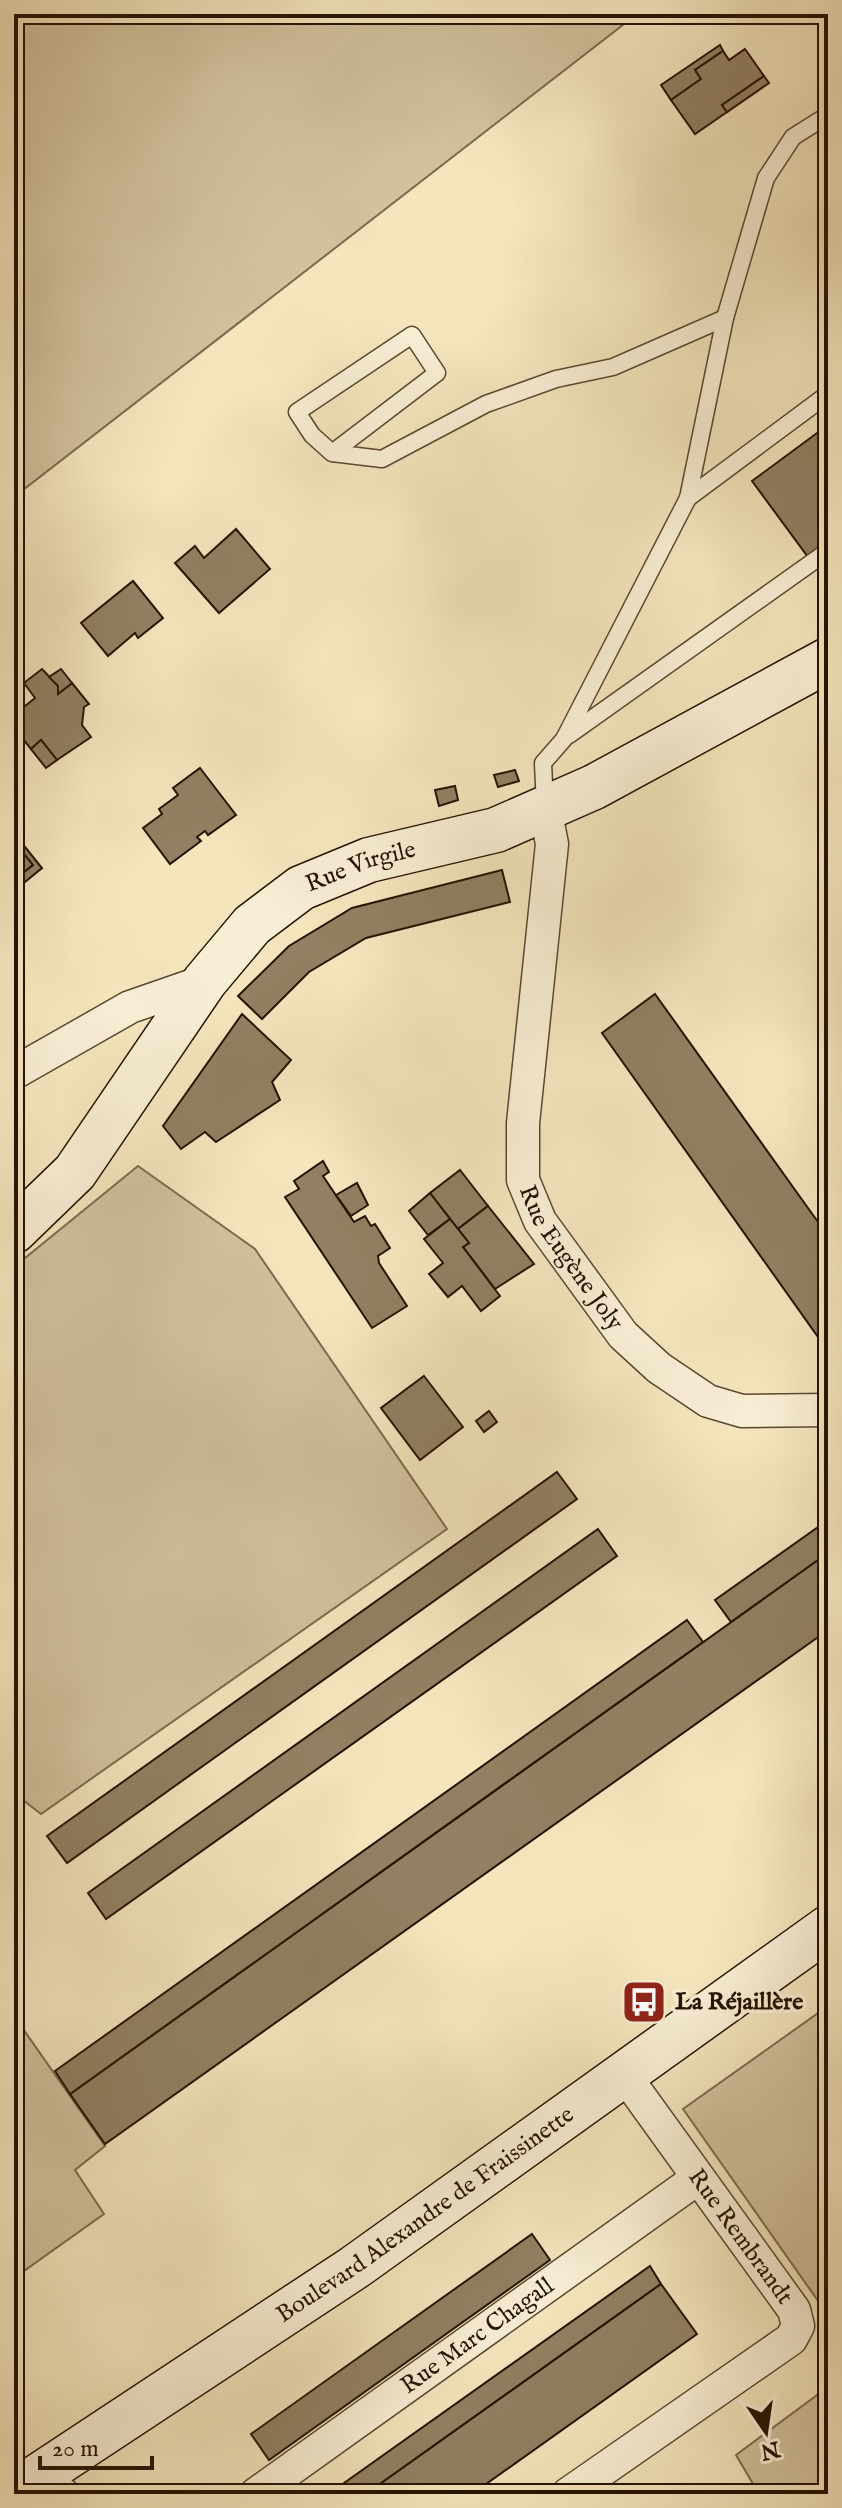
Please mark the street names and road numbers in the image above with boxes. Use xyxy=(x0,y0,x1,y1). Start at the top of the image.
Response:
street label: Rue Virgile xyxy=(301,834,419,900)
street label: Rue Eugène Joly xyxy=(511,1181,630,1337)
street label: Boulevard Alexandre de Fraissinette xyxy=(270,2099,580,2330)
street label: Rue Rembrandt xyxy=(680,2163,800,2311)
street label: Rue Marc Chagall xyxy=(395,2270,560,2401)

